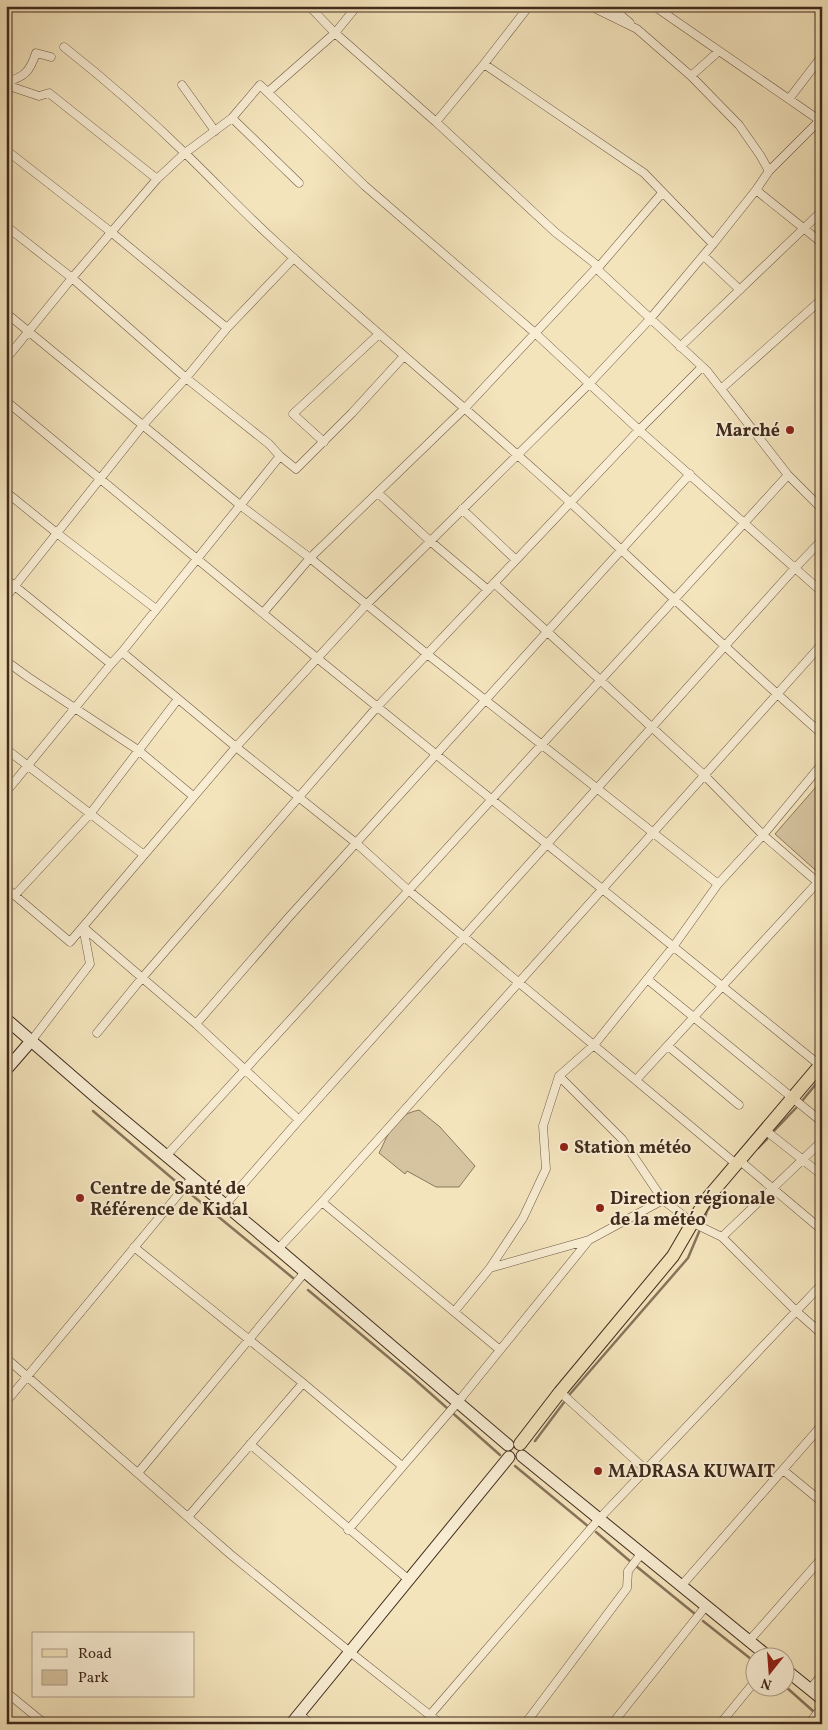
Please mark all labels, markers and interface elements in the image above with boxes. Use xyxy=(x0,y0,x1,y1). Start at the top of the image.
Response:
place label: Marché xyxy=(715,419,780,444)
marker: Marché xyxy=(784,424,796,436)
place label: Station météo xyxy=(574,1136,691,1161)
marker: Station météo xyxy=(558,1141,570,1153)
place label: Centre de Santé de Référence de Kidal xyxy=(90,1177,248,1223)
place label: Direction régionale de la météo xyxy=(610,1187,775,1233)
marker: Centre de Santé de Référence de Kidal xyxy=(74,1192,86,1204)
marker: Direction régionale de la météo xyxy=(594,1202,606,1214)
place label: MADRASA KUWAIT xyxy=(608,1460,775,1485)
marker: MADRASA KUWAIT xyxy=(592,1465,604,1477)
legend xyxy=(32,1632,195,1698)
text: Road xyxy=(78,1644,112,1665)
north arrow xyxy=(746,1648,796,1698)
text: Park xyxy=(78,1668,109,1689)
text: N xyxy=(759,1672,774,1694)

